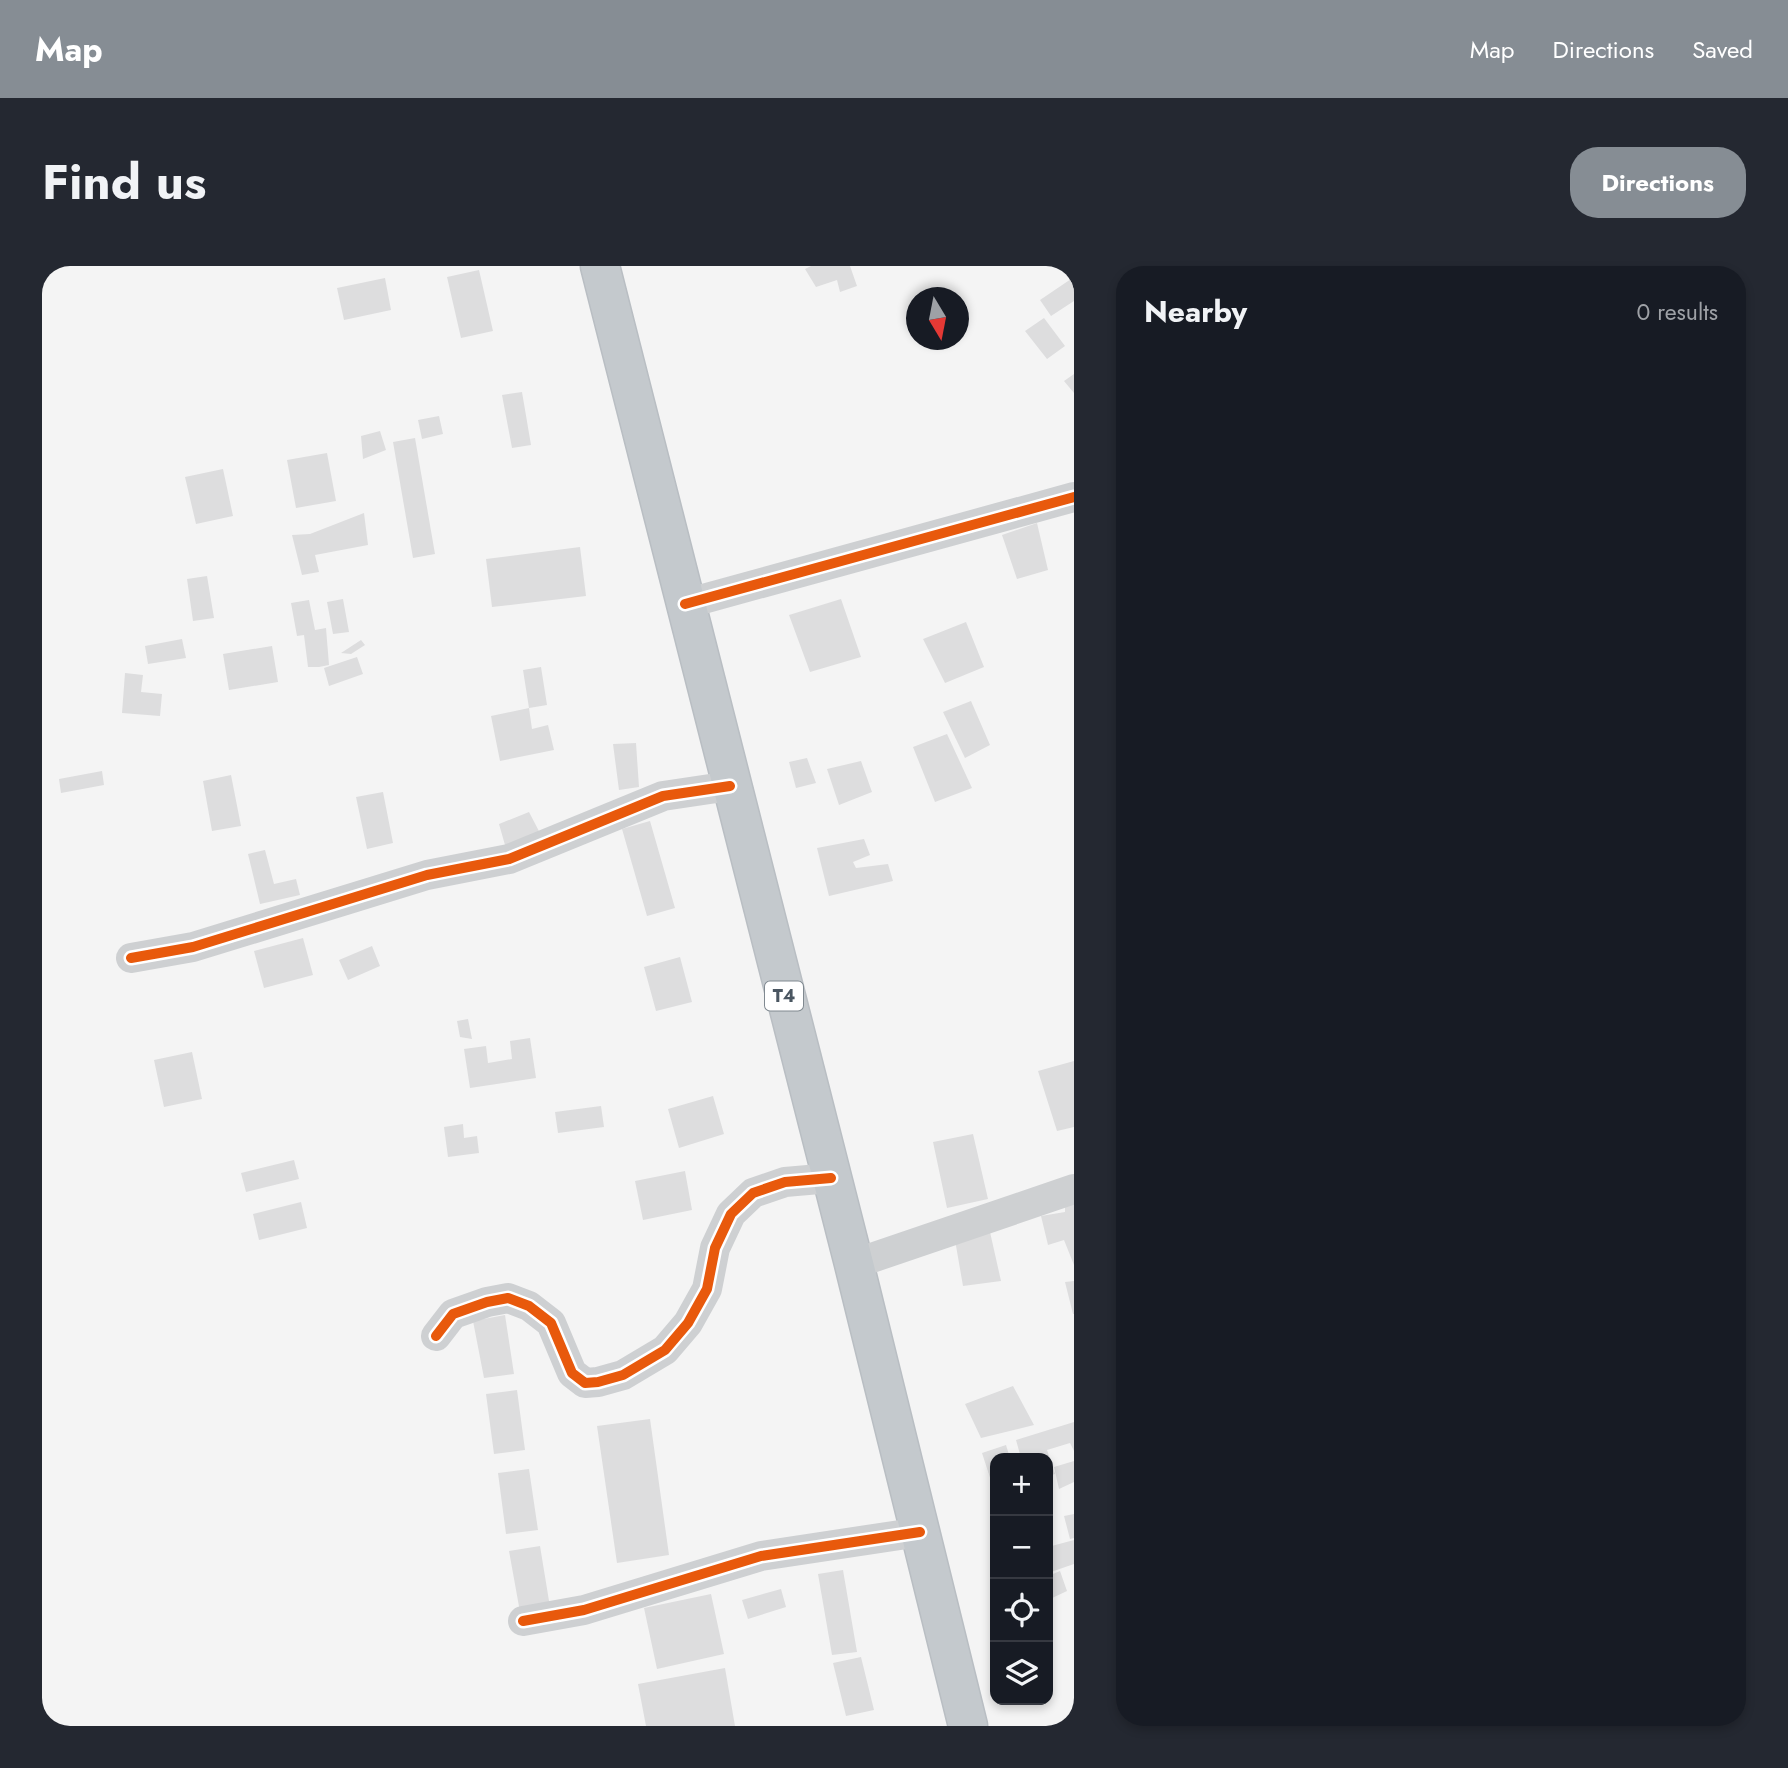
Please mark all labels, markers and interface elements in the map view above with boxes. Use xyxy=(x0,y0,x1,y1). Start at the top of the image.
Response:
text: Map xyxy=(35,26,103,73)
text: Map xyxy=(1470,32,1515,67)
text: Directions xyxy=(1553,32,1654,67)
text: Saved xyxy=(1692,32,1753,67)
text: Find us xyxy=(42,147,206,217)
button: Directions xyxy=(1570,147,1746,218)
north arrow xyxy=(906,287,969,350)
text: Nearby xyxy=(1144,290,1247,333)
text: 0 results xyxy=(1636,295,1718,329)
road number: T4 xyxy=(765,982,803,1010)
map controls xyxy=(990,1453,1053,1705)
button: + xyxy=(990,1453,1053,1516)
button: − xyxy=(990,1516,1053,1579)
button: locate xyxy=(990,1579,1053,1642)
button: layers xyxy=(990,1642,1053,1705)

